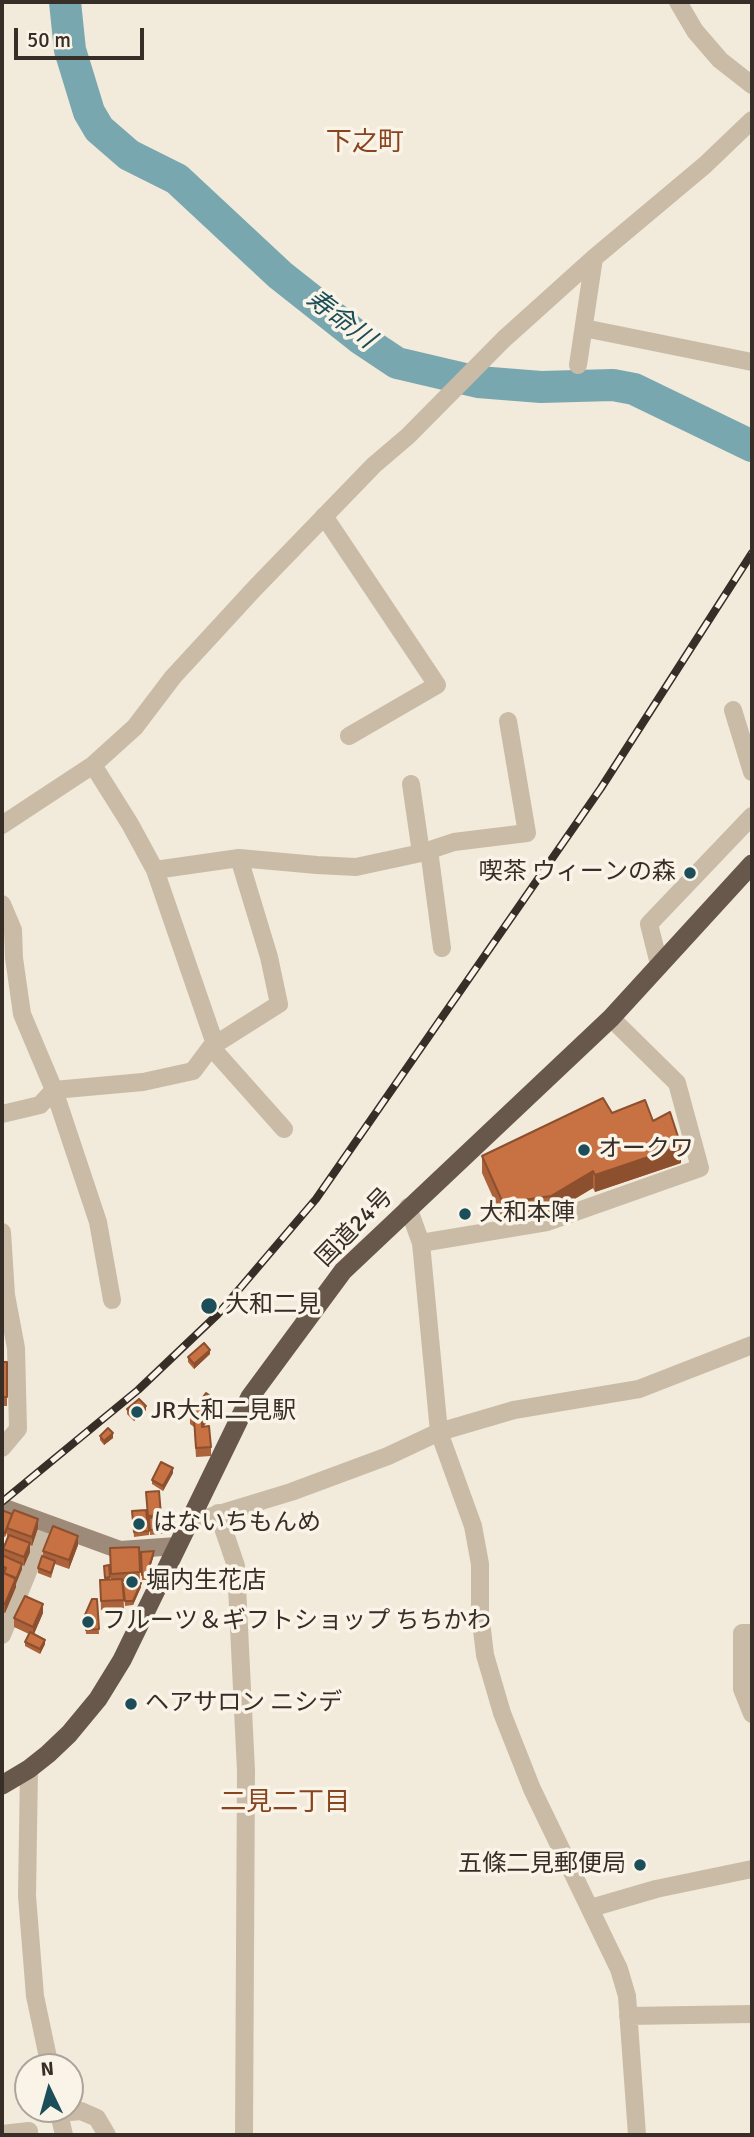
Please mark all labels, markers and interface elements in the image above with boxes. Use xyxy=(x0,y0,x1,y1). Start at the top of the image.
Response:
scale bar xyxy=(18,14,147,58)
text: 50 m xyxy=(27,27,71,53)
district label: 下之町 xyxy=(326,127,404,159)
water label: 寿命川 xyxy=(299,284,381,356)
place label: 喫茶 ウィーンの森 xyxy=(479,859,676,887)
marker: 喫茶 ウィーンの森 xyxy=(682,865,698,881)
place label: オークワ xyxy=(598,1136,694,1164)
marker: オークワ xyxy=(576,1142,592,1158)
street label: 国道24号 xyxy=(311,1183,399,1273)
place label: 大和本陣 xyxy=(479,1200,575,1228)
marker: 大和本陣 xyxy=(457,1206,473,1222)
place label: 大和二見 xyxy=(225,1292,321,1320)
marker: 大和二見 xyxy=(199,1296,219,1316)
place label: JR大和二見駅 xyxy=(151,1398,296,1426)
marker: JR大和二見駅 xyxy=(129,1404,145,1420)
place label: はないちもんめ xyxy=(153,1510,321,1538)
marker: はないちもんめ xyxy=(131,1516,147,1532)
place label: 堀内生花店 xyxy=(146,1568,266,1596)
marker: 堀内生花店 xyxy=(124,1574,140,1590)
place label: フルーツ＆ギフトショップ ちちかわ xyxy=(102,1608,491,1636)
marker: フルーツ＆ギフトショップ ちちかわ xyxy=(80,1614,96,1630)
place label: ヘアサロン ニシデ xyxy=(145,1690,342,1718)
marker: ヘアサロン ニシデ xyxy=(123,1696,139,1712)
district label: 二見二丁目 xyxy=(220,1787,350,1819)
place label: 五條二見郵便局 xyxy=(458,1851,626,1879)
marker: 五條二見郵便局 xyxy=(632,1857,648,1873)
north arrow xyxy=(14,2053,84,2123)
text: N xyxy=(40,2057,55,2082)

